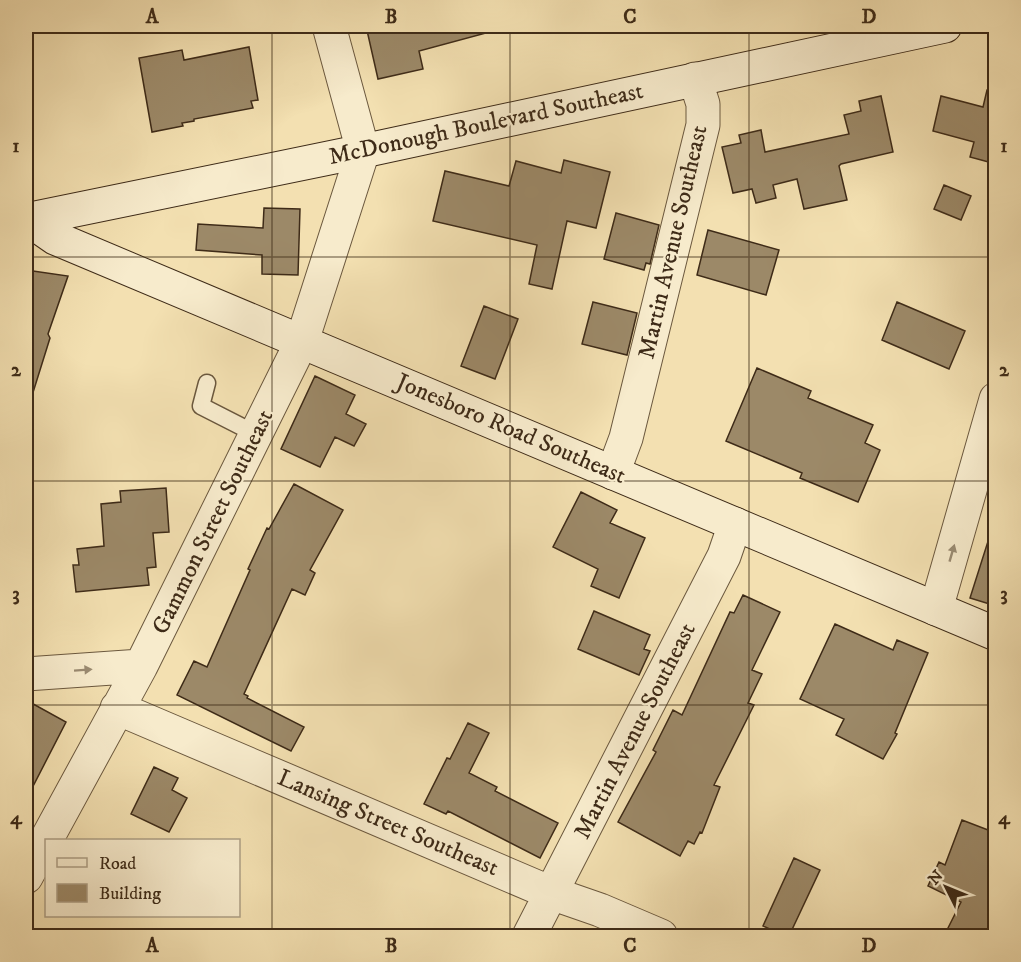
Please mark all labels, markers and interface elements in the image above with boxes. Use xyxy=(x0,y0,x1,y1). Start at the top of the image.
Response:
text: A xyxy=(145,5,160,30)
text: B xyxy=(385,5,397,30)
text: C xyxy=(623,5,637,30)
text: D xyxy=(862,5,877,30)
street label: McDonough Boulevard Southeast xyxy=(326,76,646,172)
street label: Martin Avenue Southeast xyxy=(632,122,715,362)
text: 1 xyxy=(12,134,20,159)
text: 1 xyxy=(1000,134,1008,159)
text: 2 xyxy=(11,358,22,383)
text: 2 xyxy=(999,358,1010,383)
street label: Jonesboro Road Southeast xyxy=(390,366,631,491)
street label: Gammon Street Southeast xyxy=(146,405,281,639)
one-way arrow xyxy=(948,543,957,561)
text: 3 xyxy=(12,582,20,607)
text: 3 xyxy=(1000,582,1008,607)
street label: Martin Avenue Southeast xyxy=(567,618,703,844)
one-way arrow xyxy=(74,665,93,675)
street label: Lansing Street Southeast xyxy=(273,763,503,883)
text: 4 xyxy=(10,806,23,831)
text: 4 xyxy=(998,806,1011,831)
legend xyxy=(45,839,240,917)
text: Road xyxy=(99,853,136,875)
north arrow xyxy=(916,857,976,917)
text: N xyxy=(924,866,948,889)
text: Building xyxy=(99,883,161,905)
text: A xyxy=(145,934,160,959)
text: B xyxy=(385,934,397,959)
text: C xyxy=(623,934,637,959)
text: D xyxy=(862,934,877,959)

